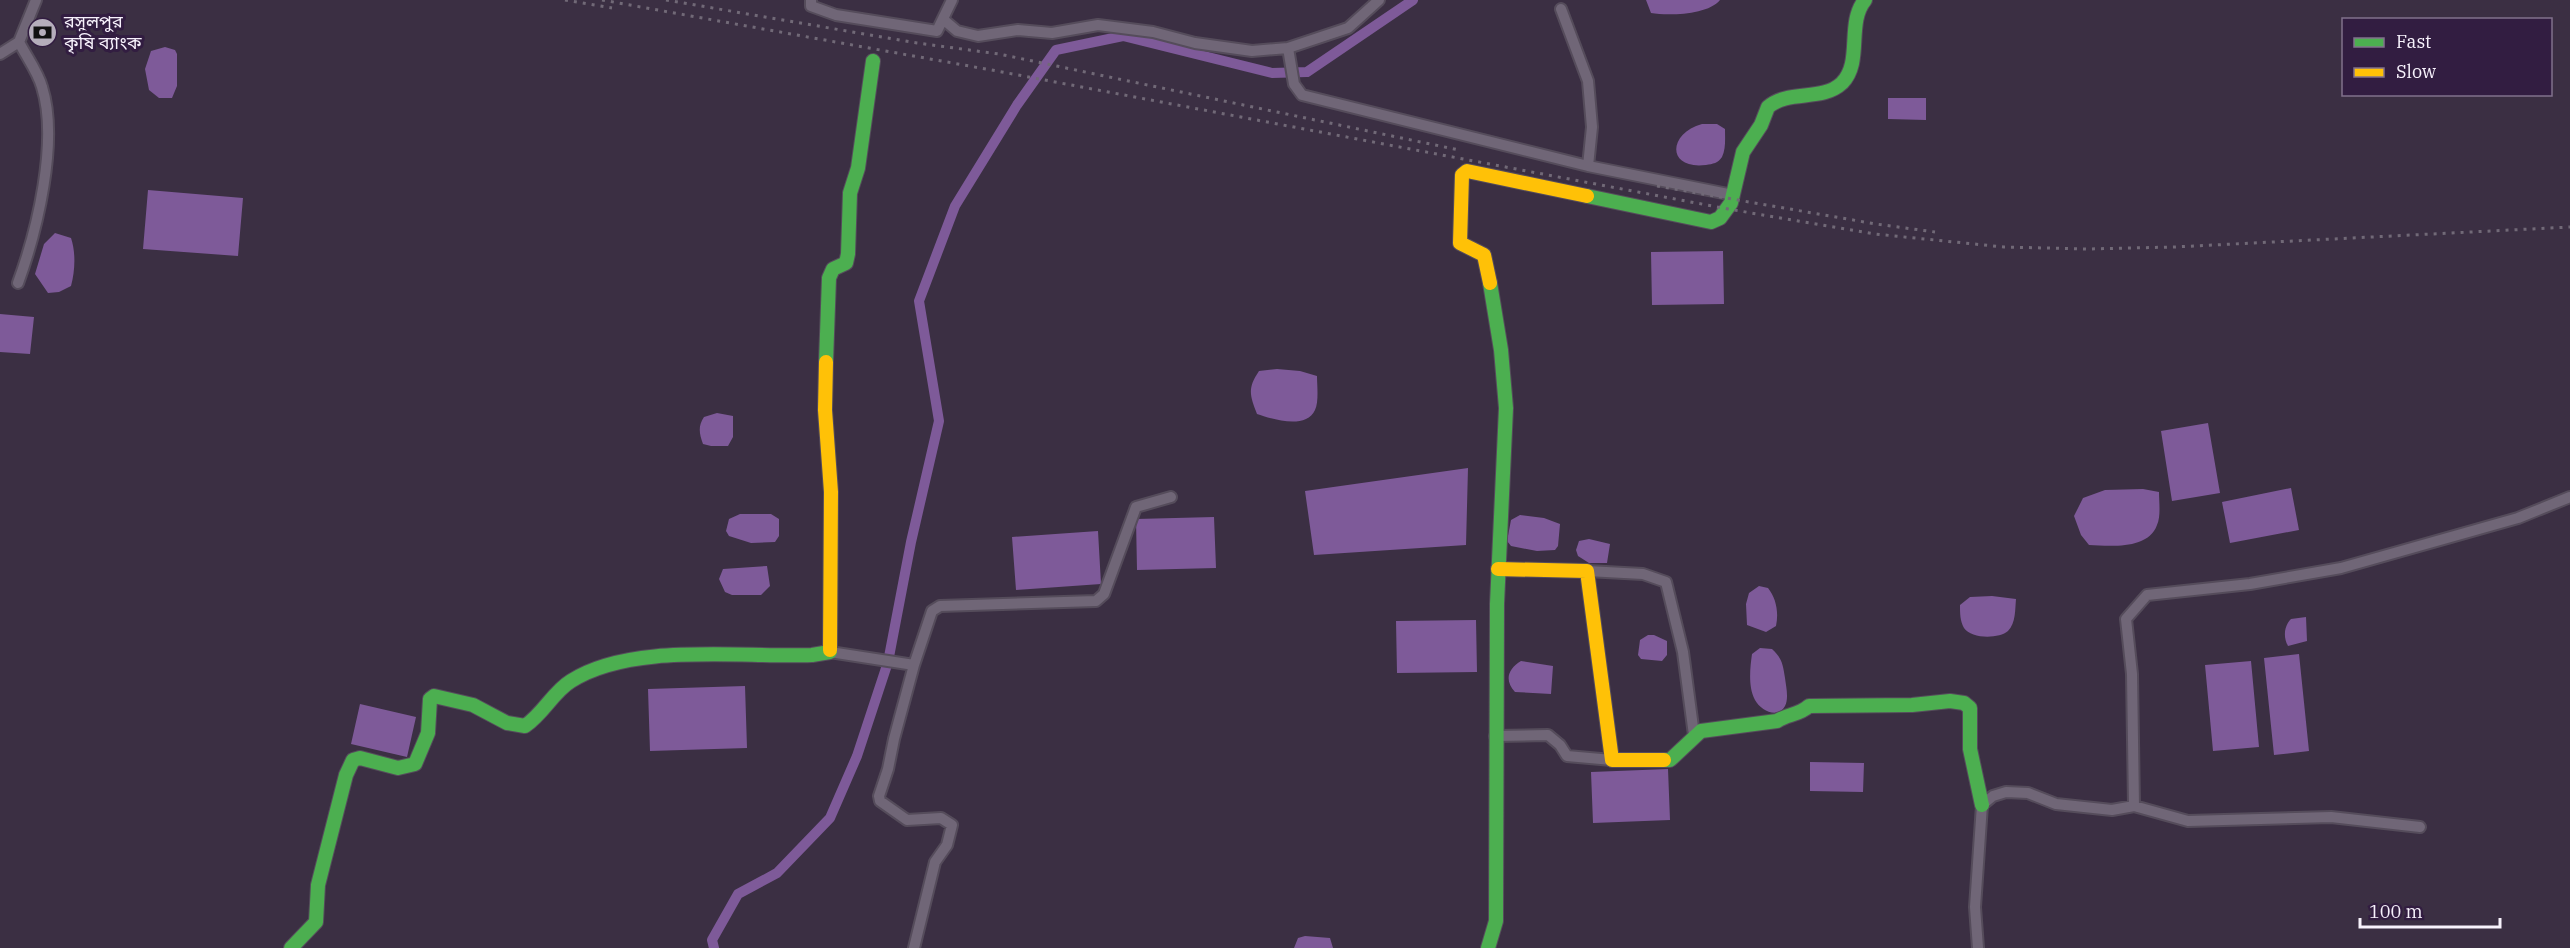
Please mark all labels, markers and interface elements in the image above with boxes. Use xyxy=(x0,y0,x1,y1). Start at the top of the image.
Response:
place label: রসুলপুর কৃষি ব্যাংক xyxy=(63,10,142,54)
bank icon: রসুলপুর কৃষি ব্যাংক xyxy=(27,16,59,48)
legend xyxy=(2342,18,2552,96)
text: Fast xyxy=(2396,30,2431,53)
text: Slow xyxy=(2396,60,2436,83)
scale bar xyxy=(2360,891,2500,929)
text: 100 m xyxy=(2369,900,2423,923)

